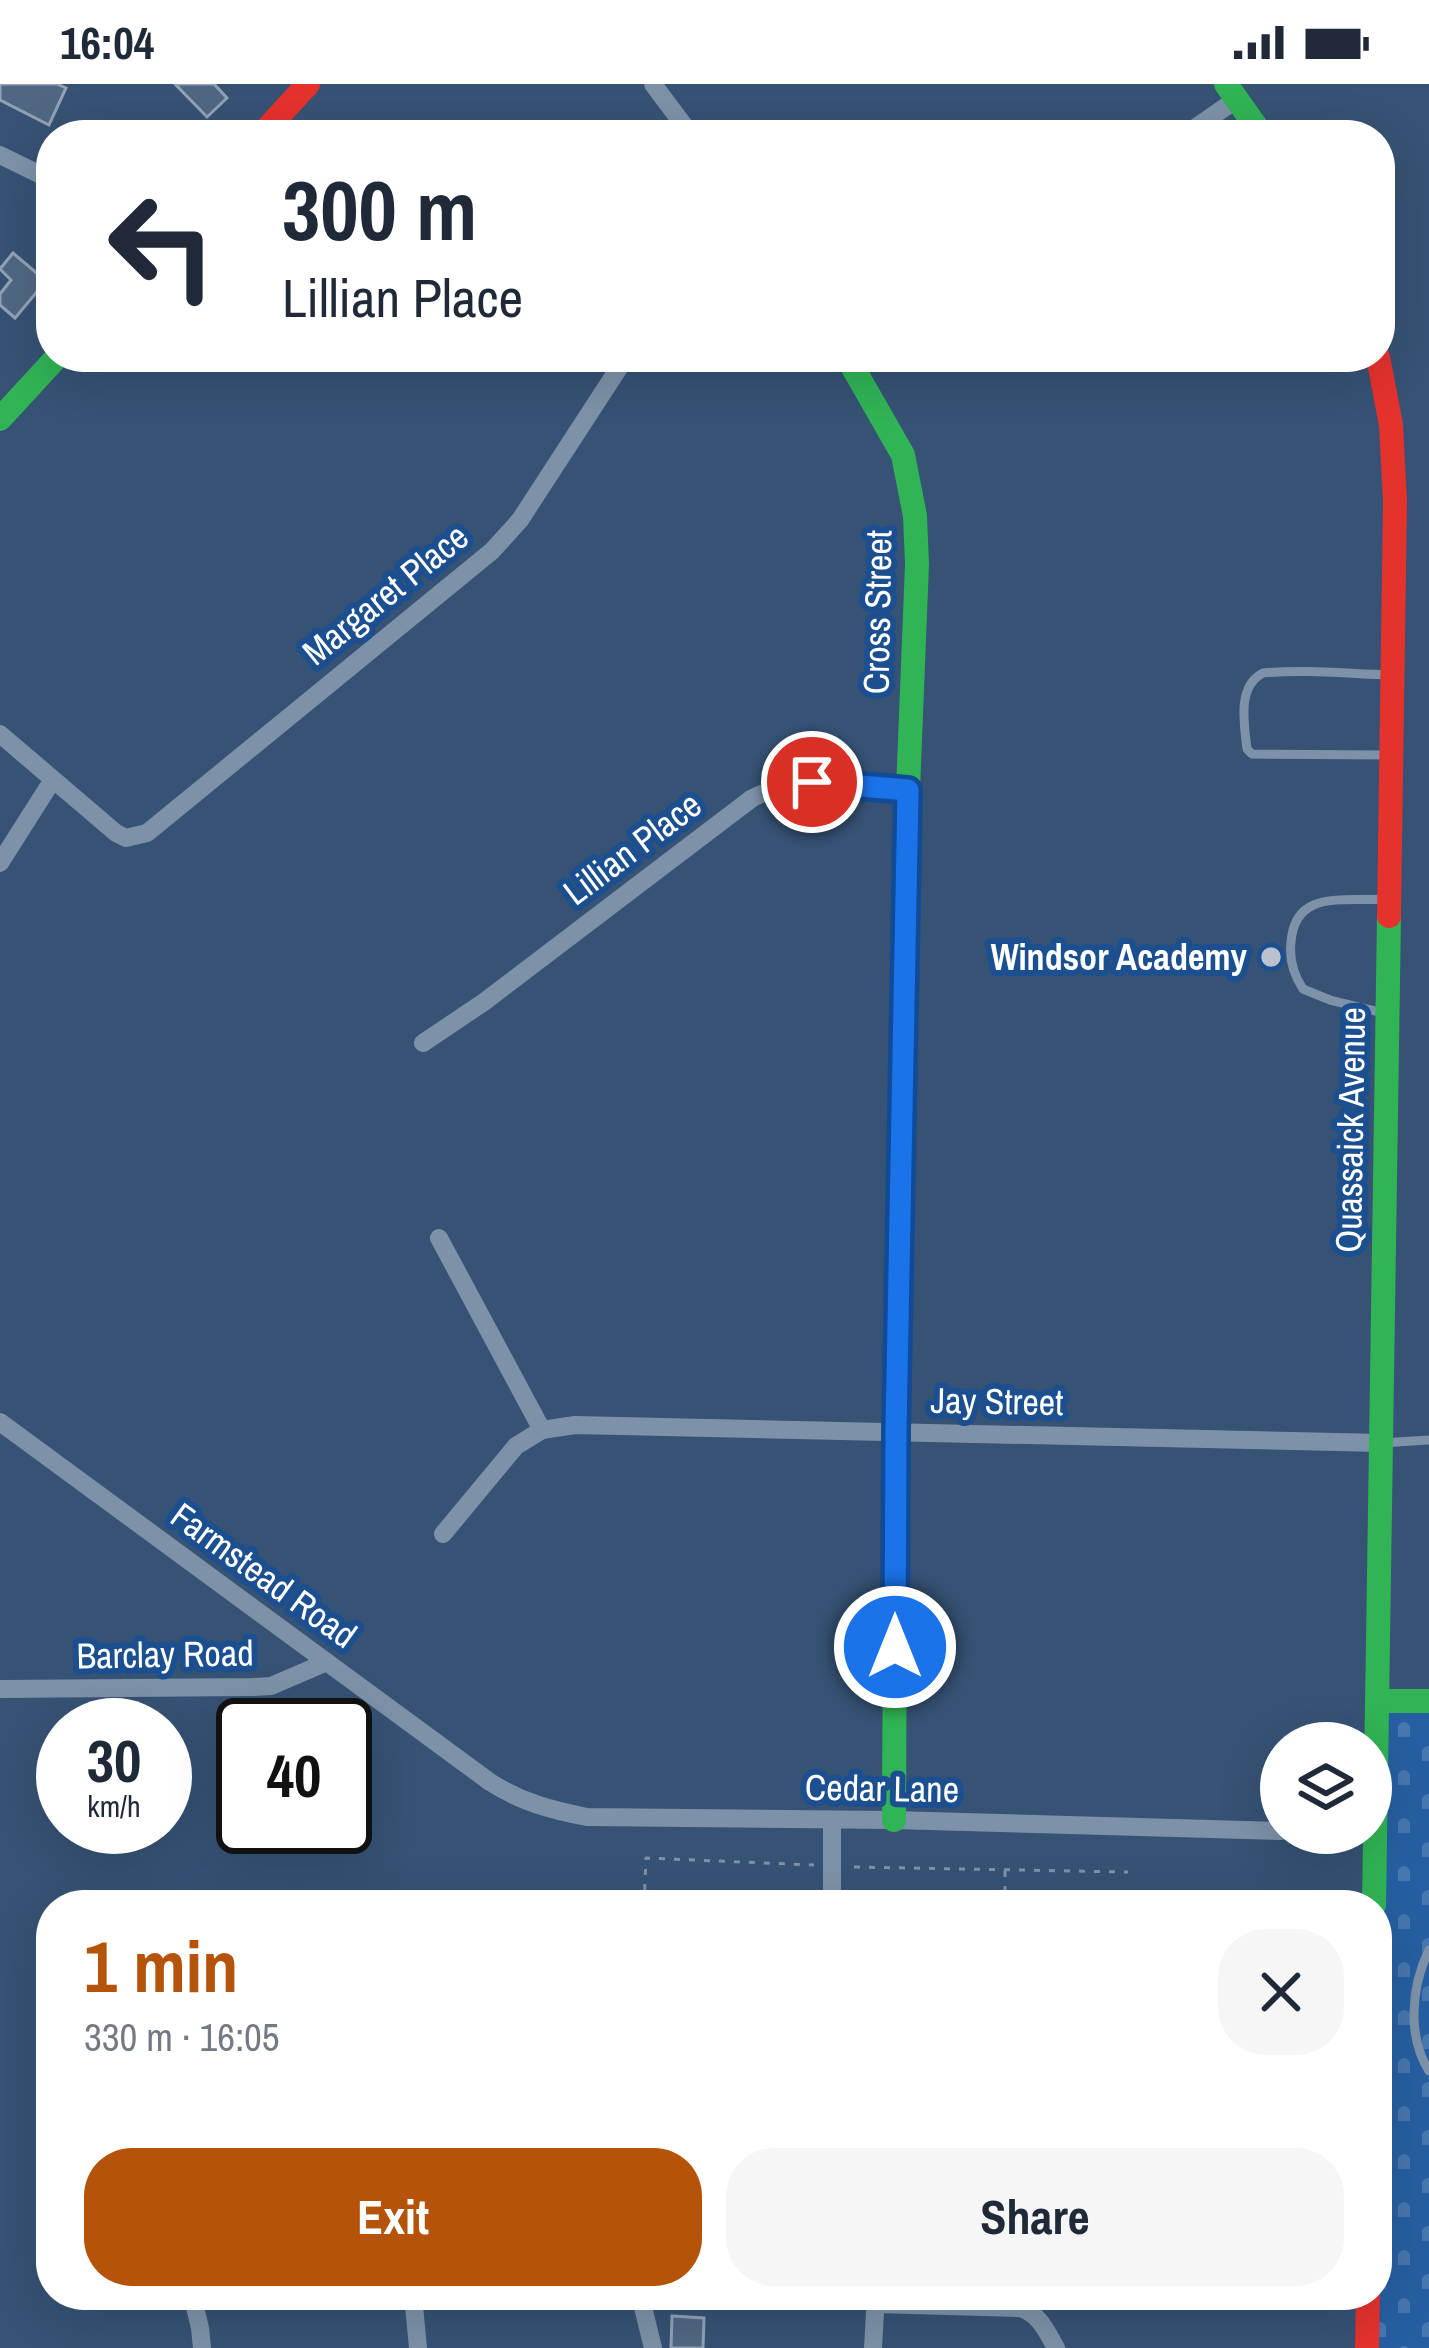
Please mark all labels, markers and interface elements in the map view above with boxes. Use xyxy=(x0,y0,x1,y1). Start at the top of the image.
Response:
text: 16:04 xyxy=(60,12,154,73)
text: 300 m xyxy=(282,153,477,266)
icon: left xyxy=(84,168,240,324)
text: Lillian Place xyxy=(282,261,523,334)
street label: Margaret Place xyxy=(292,512,478,676)
street label: Cross Street xyxy=(852,530,902,694)
pin xyxy=(761,731,863,833)
icon: arrive xyxy=(779,749,845,815)
street label: Lillian Place xyxy=(553,780,711,916)
place label: Windsor Academy xyxy=(991,933,1248,981)
marker: Windsor Academy xyxy=(1258,944,1284,970)
street label: Quassaick Avenue xyxy=(1324,1007,1376,1253)
street label: Jay Street xyxy=(930,1376,1064,1426)
street label: Farmstead Road xyxy=(162,1491,366,1659)
position arrow xyxy=(832,1584,958,1710)
street label: Barclay Road xyxy=(76,1628,254,1680)
speed limit sign: 40 xyxy=(216,1698,372,1854)
text: 30 xyxy=(87,1720,141,1801)
map controls xyxy=(1260,1722,1392,1854)
button: layers xyxy=(1260,1722,1392,1854)
street label: Cedar Lane xyxy=(804,1763,960,1813)
text: km/h xyxy=(87,1786,141,1826)
text: 1 min xyxy=(84,1917,238,2014)
button: close xyxy=(1218,1929,1344,2055)
text: 330 m · 16:05 xyxy=(84,2011,280,2063)
button: Exit xyxy=(84,2148,702,2286)
button: Share xyxy=(726,2148,1344,2286)

